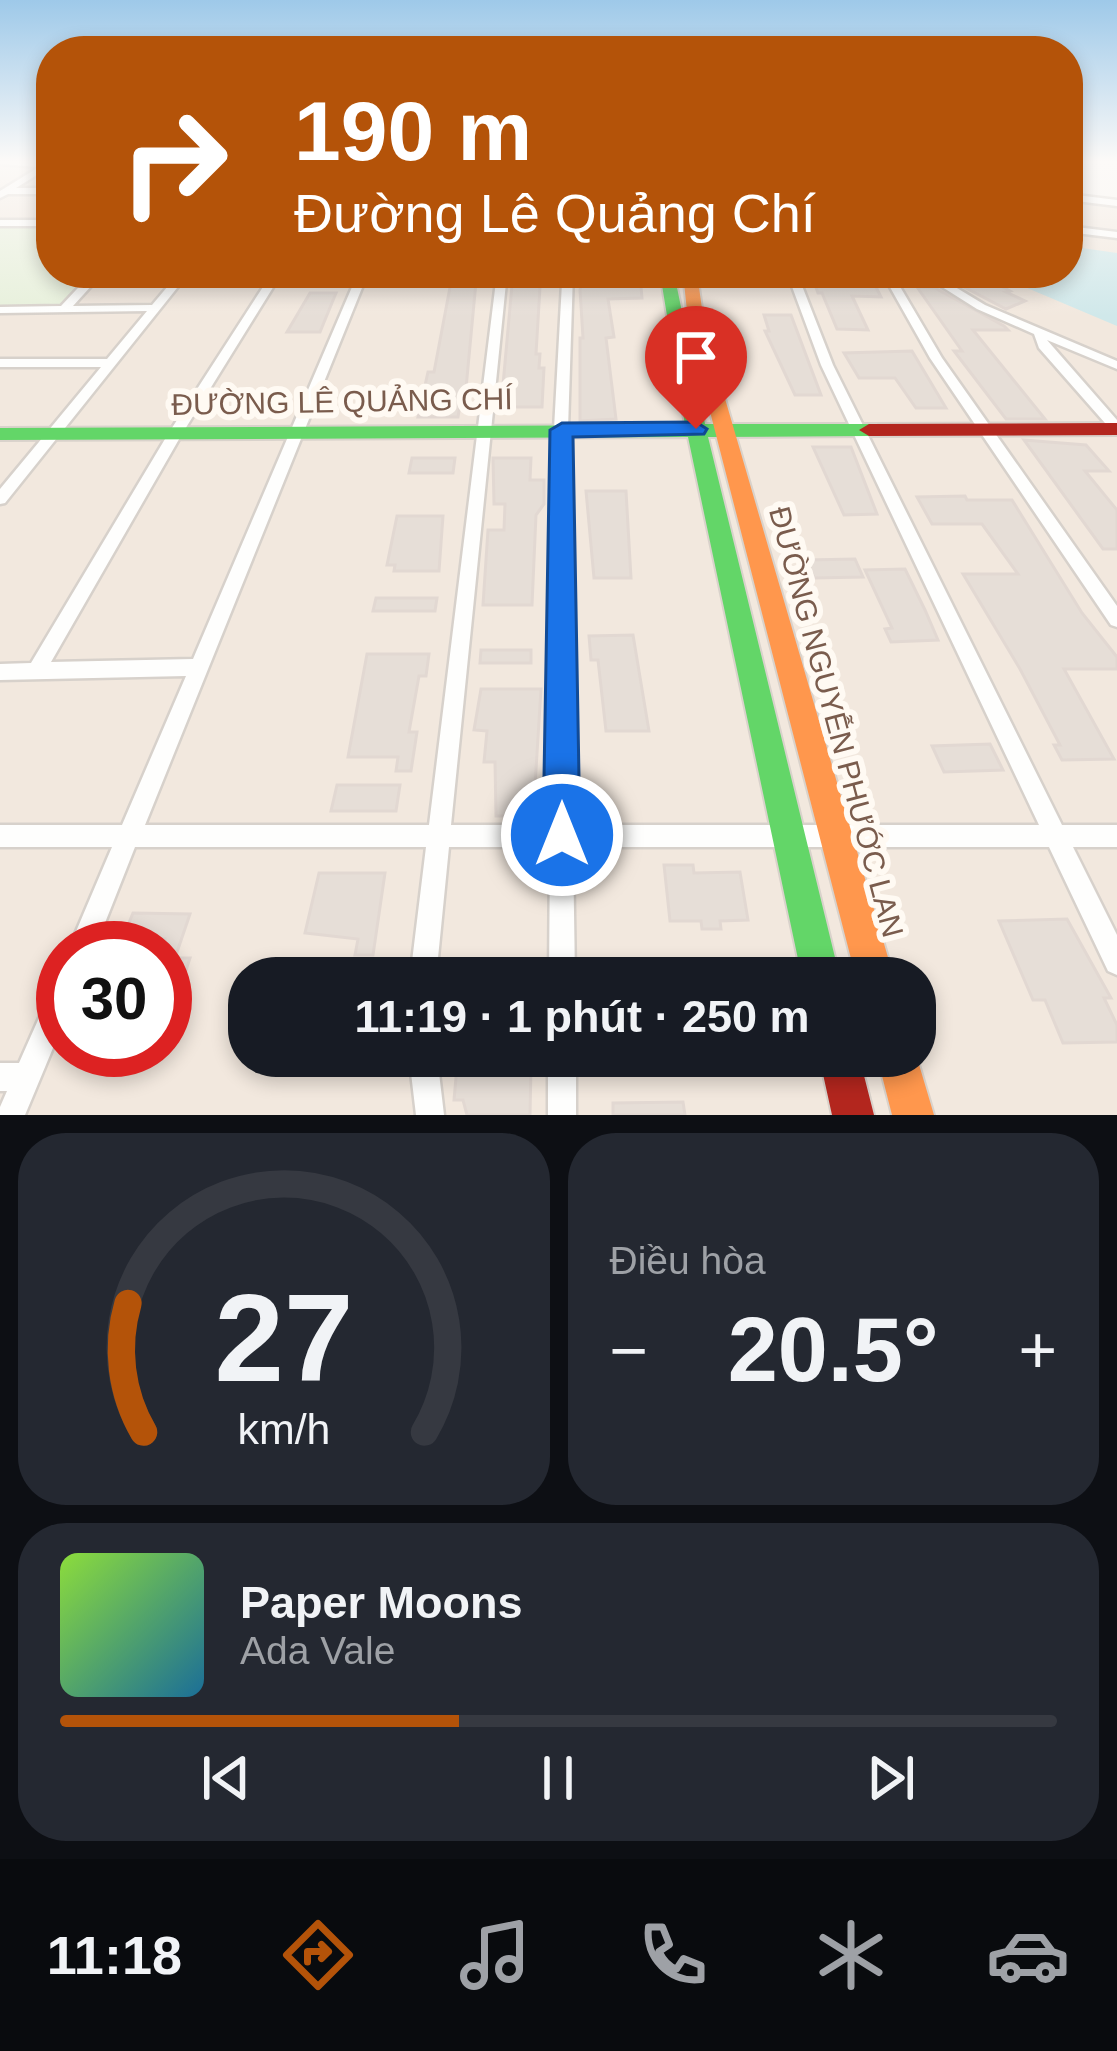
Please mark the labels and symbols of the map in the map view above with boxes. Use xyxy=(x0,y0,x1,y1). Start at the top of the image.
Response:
pin xyxy=(645,306,747,429)
street label: ĐƯỜNG LÊ QUẢNG CHÍ xyxy=(171,382,514,421)
street label: ĐƯỜNG NGUYỄN PHƯỚC LAN xyxy=(763,503,910,941)
position arrow xyxy=(499,772,625,898)
speed limit sign: 30 xyxy=(36,921,192,1077)

